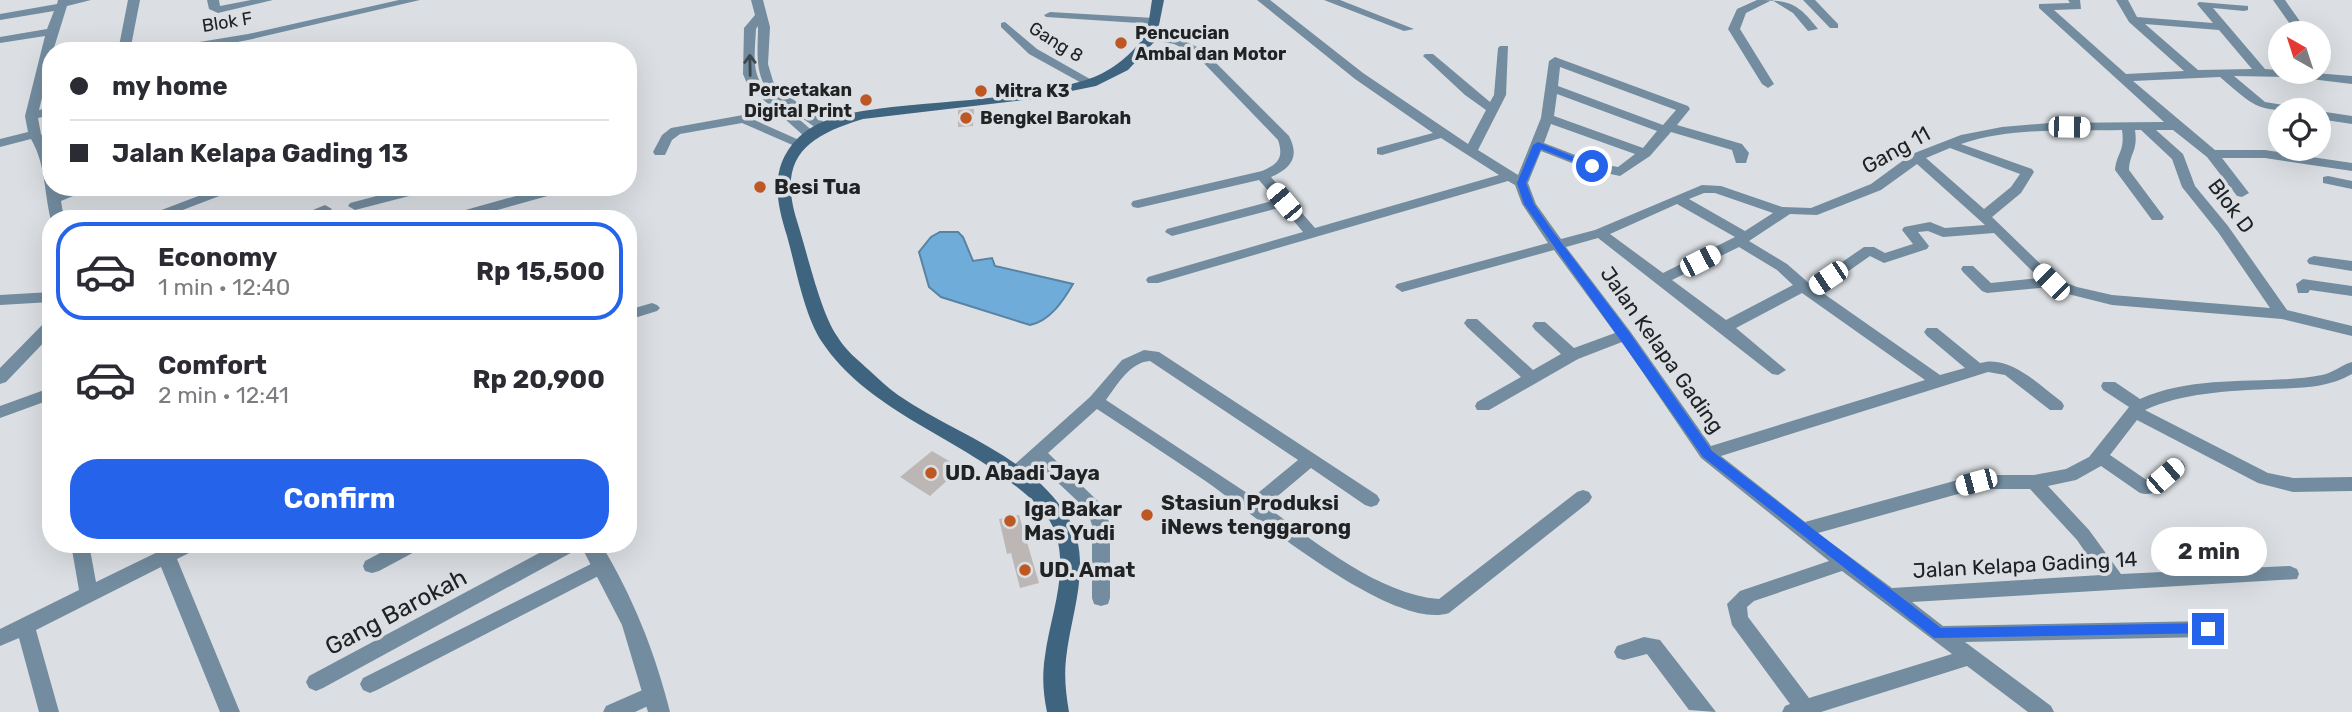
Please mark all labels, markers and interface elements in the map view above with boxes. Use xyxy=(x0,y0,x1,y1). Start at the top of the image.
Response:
street label: Blok F xyxy=(200,7,254,37)
street label: Gang 8 xyxy=(1025,17,1087,67)
north arrow xyxy=(2268,21,2331,84)
map controls xyxy=(2268,21,2331,161)
place label: Pencucian Ambal dan Motor xyxy=(1135,22,1286,65)
marker: Pencucian Ambal dan Motor xyxy=(1113,35,1129,51)
one-way arrow xyxy=(744,54,757,77)
text: my home xyxy=(112,71,228,102)
place label: Percetakan Digital Print xyxy=(744,79,852,122)
place label: Mitra K3 xyxy=(995,80,1070,102)
marker: Mitra K3 xyxy=(973,83,989,99)
marker: Percetakan Digital Print xyxy=(858,92,874,108)
button: locate xyxy=(2268,98,2331,161)
place label: Bengkel Barokah xyxy=(980,107,1131,129)
marker: Bengkel Barokah xyxy=(958,110,974,126)
car xyxy=(2048,116,2091,138)
street label: Gang 11 xyxy=(1857,121,1934,179)
text: Jalan Kelapa Gading 13 xyxy=(112,138,408,169)
route start xyxy=(1576,150,1608,182)
place label: Besi Tua xyxy=(774,174,861,199)
street label: Blok D xyxy=(2203,174,2260,238)
marker: Besi Tua xyxy=(752,179,768,195)
car xyxy=(1263,179,1306,225)
icon: car xyxy=(74,240,137,303)
text: Economy xyxy=(158,242,277,273)
car xyxy=(1677,242,1724,280)
text: Rp 15,500 xyxy=(476,256,605,287)
car xyxy=(1805,258,1852,298)
car xyxy=(2029,260,2074,304)
street label: Jalan Kelapa Gading xyxy=(1595,262,1729,438)
text: 1 min · 12:40 xyxy=(158,273,290,301)
icon: car xyxy=(74,348,137,411)
text: Comfort xyxy=(158,350,267,381)
text: Rp 20,900 xyxy=(472,364,605,395)
text: 2 min · 12:41 xyxy=(158,381,289,409)
car xyxy=(2143,454,2188,498)
button: Confirm xyxy=(70,459,609,539)
place label: UD. Abadi Jaya xyxy=(945,460,1100,485)
marker: UD. Abadi Jaya xyxy=(923,465,939,481)
car xyxy=(1953,466,2000,498)
place label: Stasiun Produksi iNews tenggarong xyxy=(1161,490,1351,539)
place label: Iga Bakar Mas Yudi xyxy=(1024,496,1123,545)
marker: Stasiun Produksi iNews tenggarong xyxy=(1139,507,1155,523)
marker: Iga Bakar Mas Yudi xyxy=(1002,513,1018,529)
callout: 2 min xyxy=(2150,528,2266,576)
text: 2 min xyxy=(2178,537,2240,565)
street label: Jalan Kelapa Gading 14 xyxy=(1912,546,2138,583)
place label: UD. Amat xyxy=(1039,557,1136,582)
marker: UD. Amat xyxy=(1017,562,1033,578)
street label: Gang Barokah xyxy=(320,563,472,661)
route end xyxy=(2192,613,2224,645)

